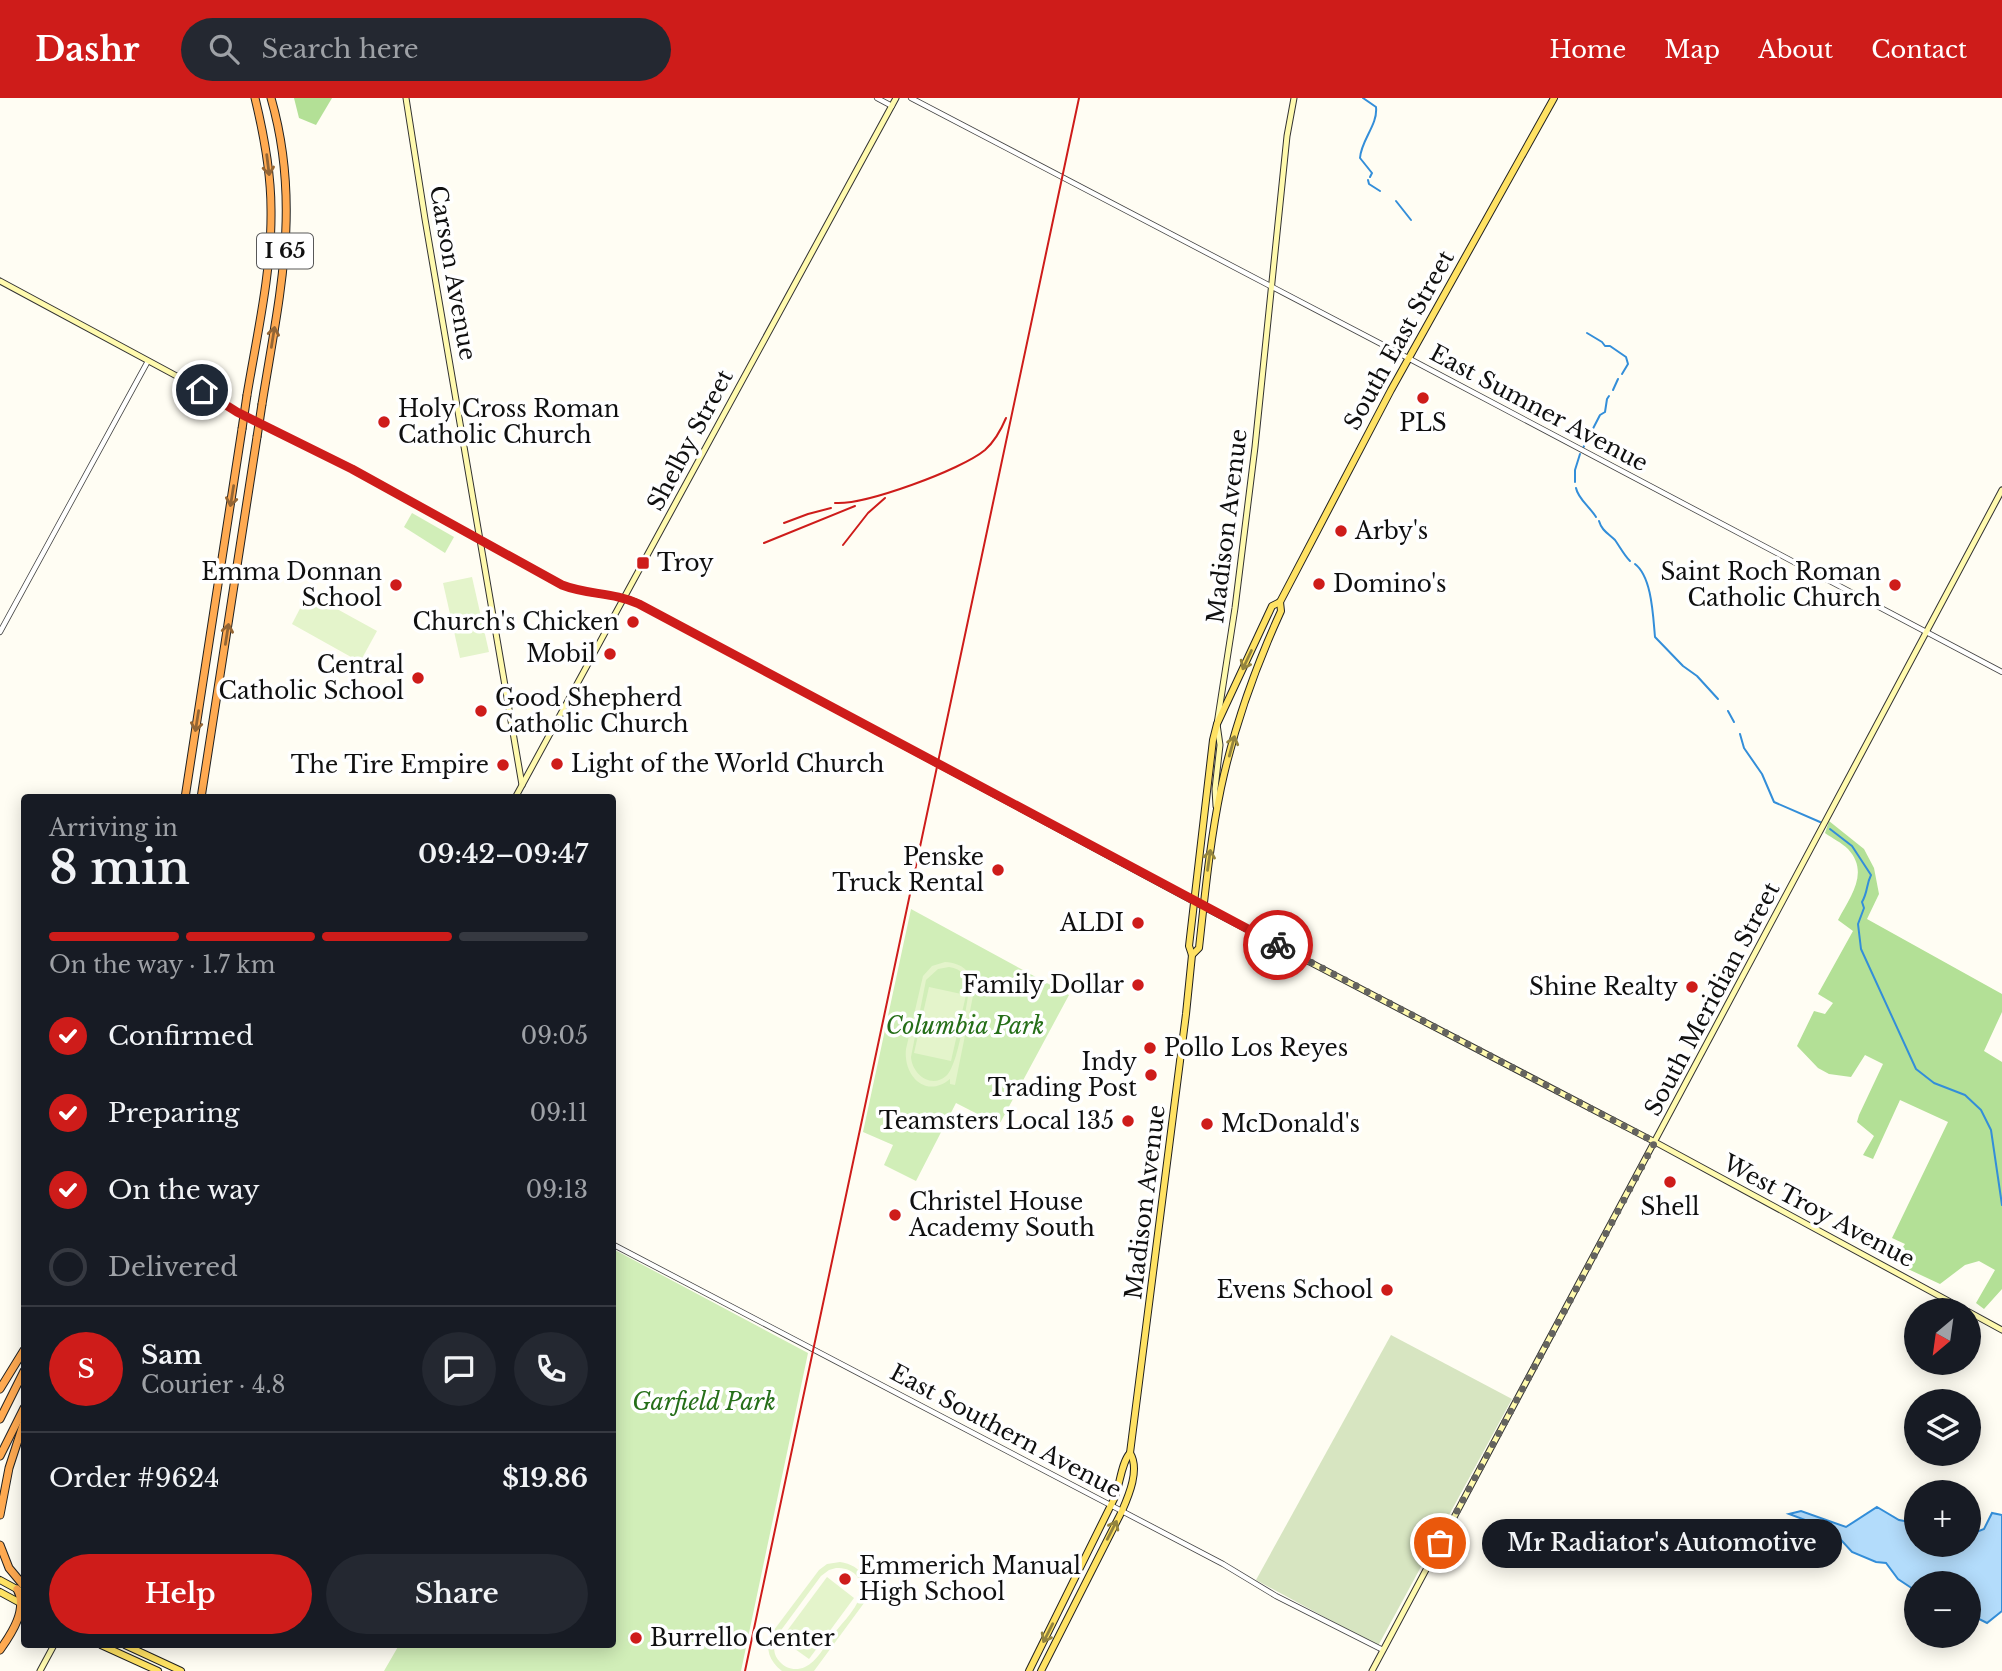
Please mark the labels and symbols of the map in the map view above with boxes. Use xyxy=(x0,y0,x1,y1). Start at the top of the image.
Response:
one-way arrow xyxy=(262,153,275,176)
street label: Carson Avenue xyxy=(424,184,482,362)
road number: I 65 xyxy=(257,234,313,268)
street label: South East Street xyxy=(1338,245,1460,435)
one-way arrow xyxy=(267,326,280,348)
street label: East Sumner Avenue xyxy=(1425,339,1653,477)
pin xyxy=(172,360,232,420)
street label: Shelby Street xyxy=(641,364,739,515)
marker: PLS xyxy=(1415,390,1431,406)
place label: Holy Cross Roman Catholic Church xyxy=(398,395,620,449)
place label: PLS xyxy=(1399,409,1447,437)
marker: Holy Cross Roman Catholic Church xyxy=(376,414,392,430)
street label: Madison Avenue xyxy=(1201,427,1253,625)
one-way arrow xyxy=(225,484,238,507)
place label: Arby's xyxy=(1354,517,1428,545)
marker: Arby's xyxy=(1333,523,1349,539)
place label: Troy xyxy=(657,549,714,577)
marker: Troy xyxy=(635,555,651,571)
place label: Emma Donnan School xyxy=(201,558,382,612)
place label: Saint Roch Roman Catholic Church xyxy=(1661,558,1881,612)
place label: Domino's xyxy=(1333,570,1446,598)
marker: Domino's xyxy=(1311,576,1327,592)
marker: Emma Donnan School xyxy=(388,577,404,593)
marker: Saint Roch Roman Catholic Church xyxy=(1887,577,1903,593)
place label: Church's Chicken xyxy=(412,608,619,636)
marker: Church's Chicken xyxy=(625,614,641,630)
one-way arrow xyxy=(221,623,234,646)
place label: Mobil xyxy=(526,640,596,668)
marker: Mobil xyxy=(602,646,618,662)
one-way arrow xyxy=(1239,649,1253,670)
place label: Central Catholic School xyxy=(218,651,404,705)
marker: Central Catholic School xyxy=(410,670,426,686)
place label: Good Shepherd Catholic Church xyxy=(495,684,689,738)
marker: Good Shepherd Catholic Church xyxy=(473,703,489,719)
one-way arrow xyxy=(190,709,203,732)
one-way arrow xyxy=(1226,735,1239,757)
place label: Light of the World Church xyxy=(571,750,885,778)
place label: The Tire Empire xyxy=(291,751,489,779)
marker: Light of the World Church xyxy=(549,756,565,772)
marker: The Tire Empire xyxy=(495,757,511,773)
place label: Penske Truck Rental xyxy=(832,843,984,897)
one-way arrow xyxy=(1203,849,1216,871)
marker: Penske Truck Rental xyxy=(990,862,1006,878)
street label: South Meridian Street xyxy=(1638,877,1786,1121)
place label: ALDI xyxy=(1059,909,1124,937)
courier xyxy=(1243,910,1313,980)
marker: ALDI xyxy=(1130,915,1146,931)
place label: Family Dollar xyxy=(962,971,1124,999)
place label: Shine Realty xyxy=(1529,973,1678,1001)
marker: Family Dollar xyxy=(1130,977,1146,993)
marker: Shine Realty xyxy=(1684,979,1700,995)
park label: Columbia Park xyxy=(886,1012,1044,1040)
place label: Pollo Los Reyes xyxy=(1164,1034,1348,1062)
marker: Pollo Los Reyes xyxy=(1142,1040,1158,1056)
place label: Indy Trading Post xyxy=(988,1048,1137,1102)
marker: Indy Trading Post xyxy=(1143,1067,1159,1083)
street label: Madison Avenue xyxy=(1119,1103,1171,1301)
place label: Teamsters Local 135 xyxy=(879,1107,1114,1135)
place label: McDonald's xyxy=(1221,1110,1360,1138)
marker: Teamsters Local 135 xyxy=(1120,1113,1136,1129)
marker: McDonald's xyxy=(1199,1116,1215,1132)
street label: West Troy Avenue xyxy=(1718,1148,1920,1273)
marker: Shell xyxy=(1662,1174,1678,1190)
place label: Christel House Academy South xyxy=(908,1188,1095,1242)
place label: Shell xyxy=(1641,1193,1699,1221)
marker: Christel House Academy South xyxy=(887,1207,903,1223)
place label: Evens School xyxy=(1217,1276,1373,1304)
marker: Evens School xyxy=(1379,1282,1395,1298)
north arrow xyxy=(1904,1298,1981,1376)
street label: East Southern Avenue xyxy=(885,1358,1127,1504)
park label: Garfield Park xyxy=(632,1388,776,1416)
pin xyxy=(1410,1513,1470,1573)
callout: Mr Radiator's Automotive xyxy=(1482,1518,1842,1568)
one-way arrow xyxy=(1105,1520,1119,1541)
place label: Emmerich Manual High School xyxy=(859,1552,1081,1606)
marker: Emmerich Manual High School xyxy=(837,1571,853,1587)
one-way arrow xyxy=(1041,1622,1055,1643)
place label: Burrello Center xyxy=(650,1624,835,1652)
marker: Burrello Center xyxy=(628,1630,644,1646)

